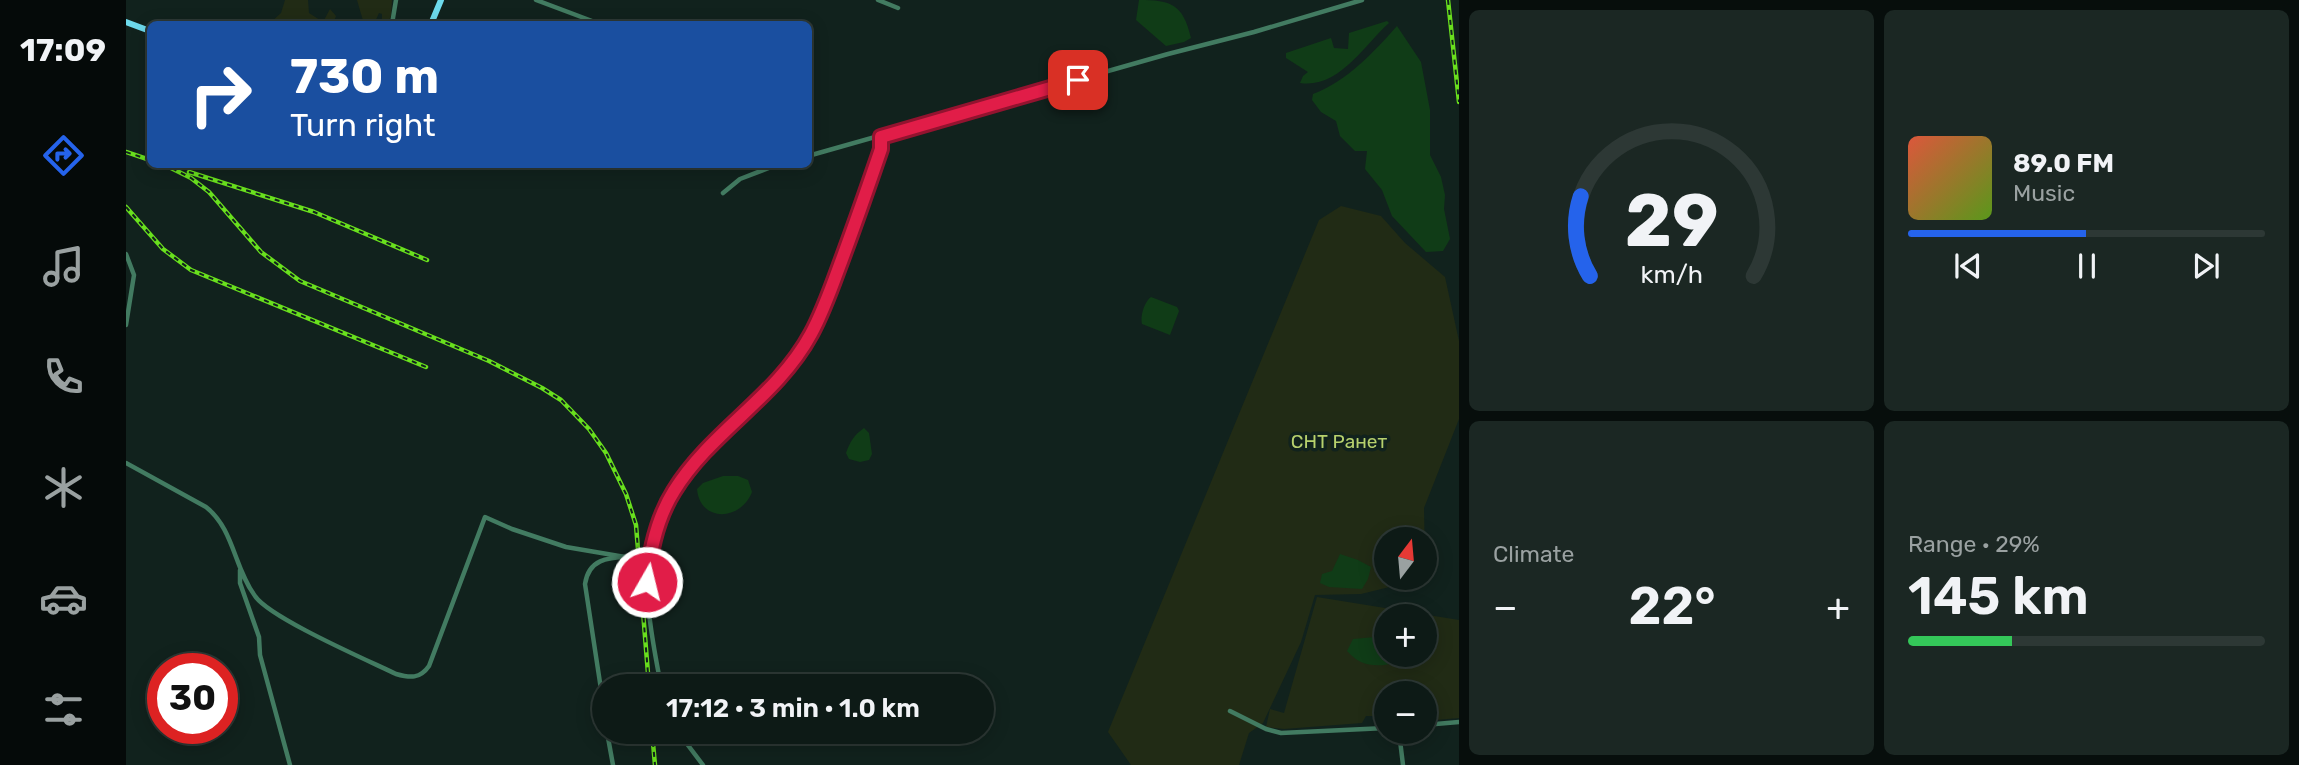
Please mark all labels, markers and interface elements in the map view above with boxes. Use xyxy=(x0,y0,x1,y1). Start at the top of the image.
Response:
text: 17:09 xyxy=(20,31,106,69)
text: 730 m xyxy=(290,47,439,105)
icon: right xyxy=(175,49,266,140)
pin xyxy=(1048,50,1108,110)
icon: arrive xyxy=(1059,61,1097,99)
text: Turn right xyxy=(290,106,435,144)
icon: directions xyxy=(39,131,88,180)
text: 89.0 FM xyxy=(2013,148,2114,179)
text: 29 xyxy=(1625,179,1718,265)
text: Music xyxy=(2013,179,2075,207)
icon: music xyxy=(39,242,88,291)
icon: previous xyxy=(1949,247,1987,285)
icon: pause xyxy=(2068,247,2106,285)
icon: next xyxy=(2187,247,2225,285)
text: km/h xyxy=(1640,260,1703,289)
icon: phone xyxy=(39,352,88,401)
park label: СНТ Ранет xyxy=(1291,430,1388,453)
icon: climate xyxy=(39,463,88,512)
north arrow xyxy=(1374,527,1437,590)
map controls xyxy=(1374,527,1437,744)
text: Range · 29% xyxy=(1908,530,2040,558)
text: Climate xyxy=(1493,540,1574,568)
position arrow xyxy=(610,545,684,619)
text: 145 km xyxy=(1908,565,2089,627)
icon: car xyxy=(39,574,88,623)
text: 22° xyxy=(1629,575,1716,637)
text: − xyxy=(1493,584,1518,630)
text: + xyxy=(1826,584,1850,630)
button: + xyxy=(1374,604,1437,667)
speed limit sign: 30 xyxy=(147,653,238,744)
button: − xyxy=(1374,681,1437,744)
icon: filters xyxy=(39,685,88,734)
text: 17:12 · 3 min · 1.0 km xyxy=(666,693,920,724)

